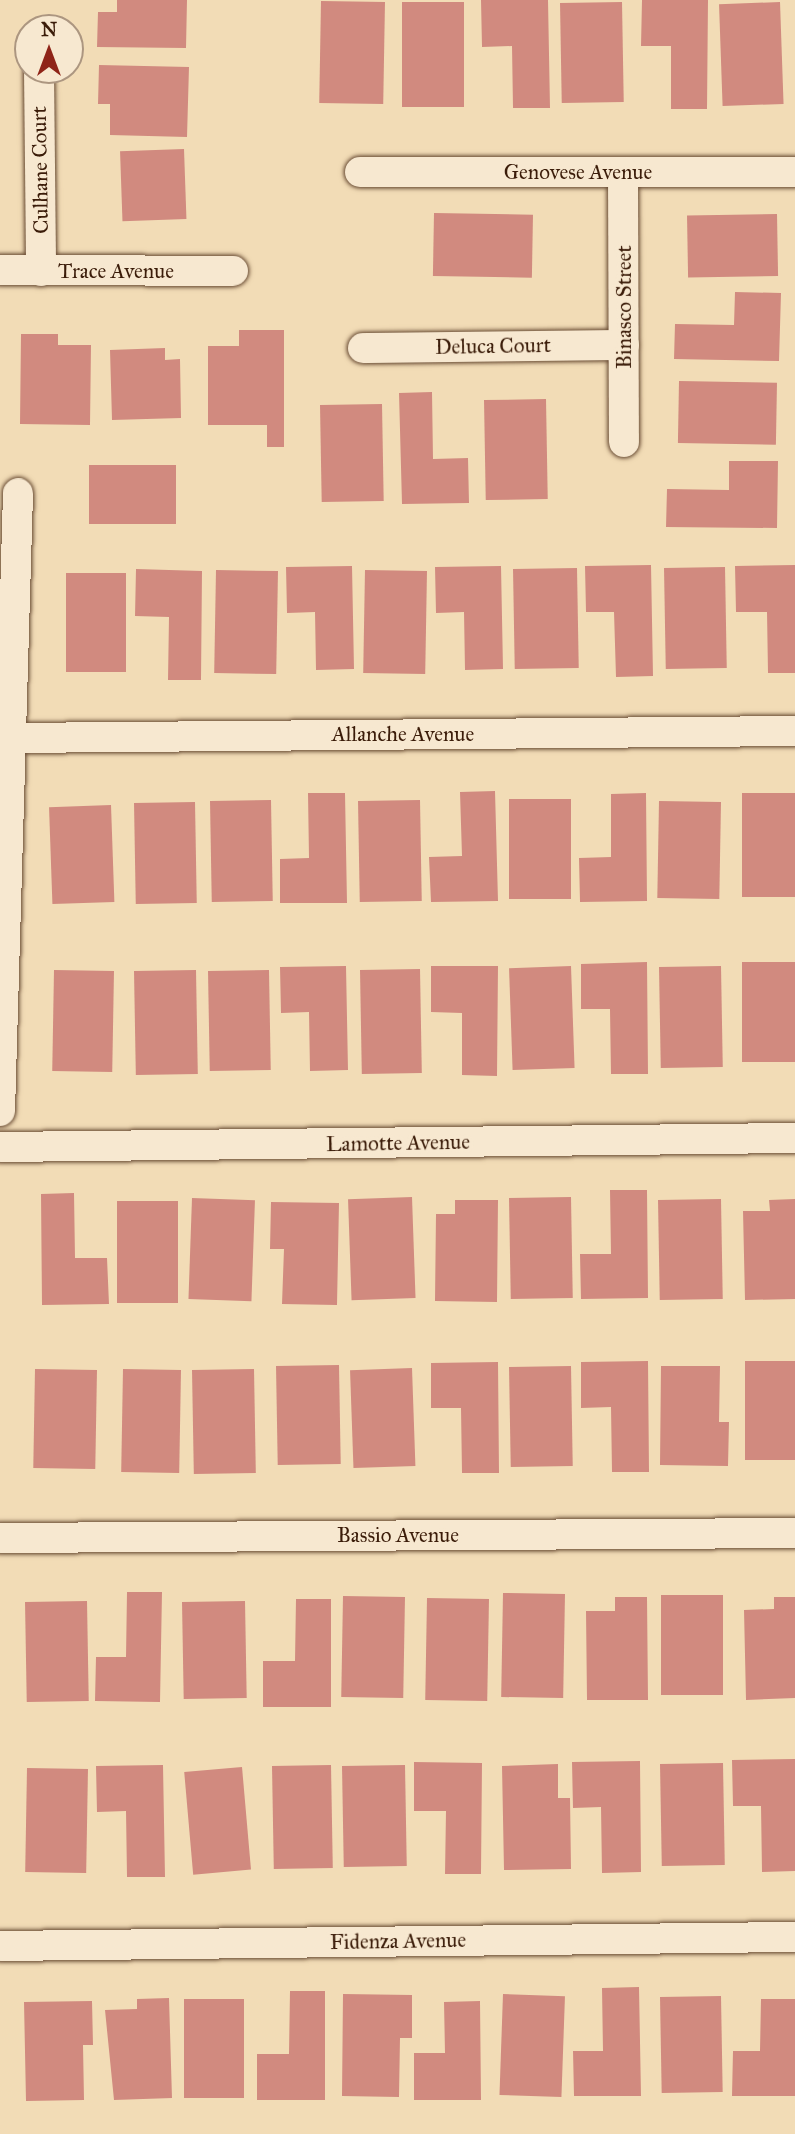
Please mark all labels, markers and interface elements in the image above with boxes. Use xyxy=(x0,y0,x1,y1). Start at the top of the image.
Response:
north arrow xyxy=(14,14,84,84)
text: N xyxy=(41,18,57,41)
street label: Culhane Court xyxy=(26,106,54,234)
street label: Genovese Avenue xyxy=(504,159,652,185)
street label: Binasco Street xyxy=(611,245,637,369)
street label: Trace Avenue xyxy=(58,258,174,284)
street label: Deluca Court xyxy=(435,332,551,360)
street label: Allanche Avenue xyxy=(332,721,474,747)
street label: Lamotte Avenue xyxy=(326,1129,470,1157)
street label: Bassio Avenue xyxy=(337,1522,459,1548)
street label: Fidenza Avenue xyxy=(330,1927,466,1955)

